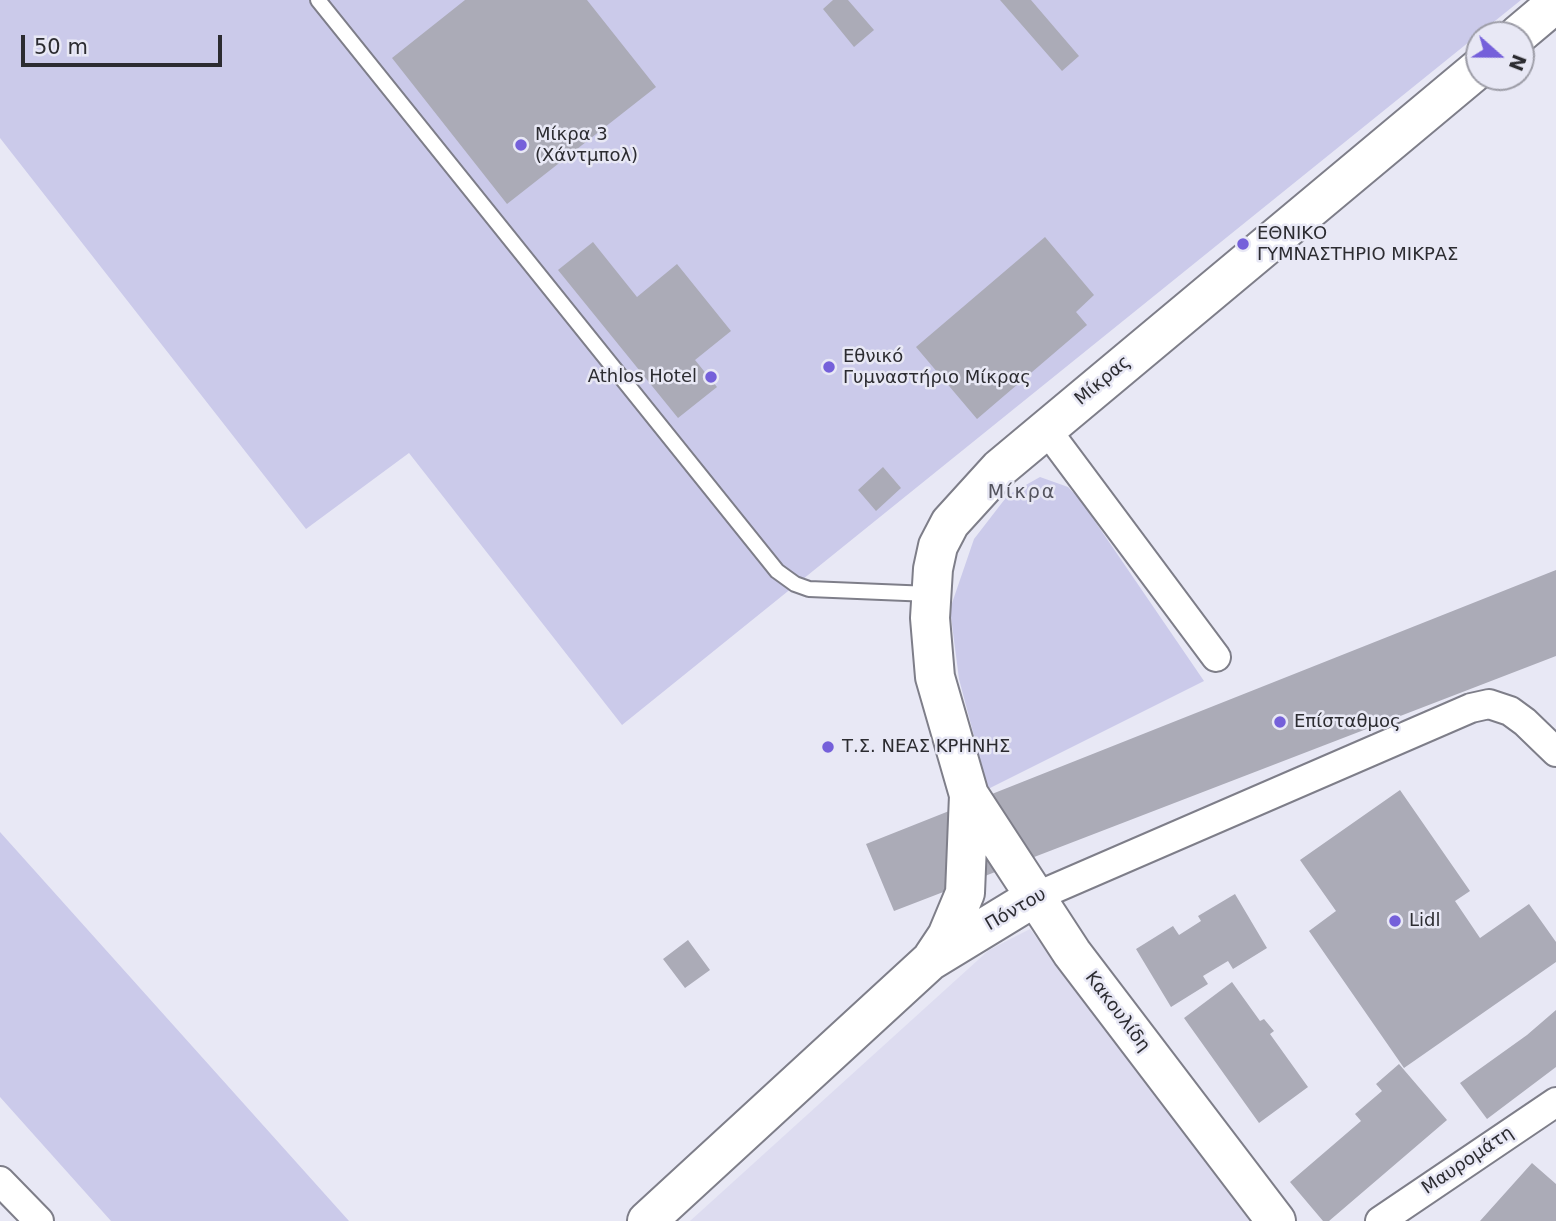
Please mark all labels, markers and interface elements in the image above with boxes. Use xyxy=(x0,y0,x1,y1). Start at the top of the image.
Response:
scale bar xyxy=(24,21,226,65)
north arrow xyxy=(1465,21,1535,91)
text: 50 m xyxy=(34,35,88,59)
text: N xyxy=(1505,51,1531,74)
place label: Μίκρα 3 (Χάντμπολ) xyxy=(535,124,638,166)
marker: Μίκρα 3 (Χάντμπολ) xyxy=(513,137,529,153)
place label: ΕΘΝΙΚΟ ΓΥΜΝΑΣΤΗΡΙΟ ΜΙΚΡΑΣ xyxy=(1257,223,1458,266)
marker: ΕΘΝΙΚΟ ΓΥΜΝΑΣΤΗΡΙΟ ΜΙΚΡΑΣ xyxy=(1235,236,1251,252)
place label: Εθνικό Γυμναστήριο Μίκρας xyxy=(843,346,1031,388)
street label: Μίκρας xyxy=(1071,351,1135,411)
marker: Εθνικό Γυμναστήριο Μίκρας xyxy=(821,359,837,375)
place label: Athlos Hotel xyxy=(588,366,697,388)
marker: Athlos Hotel xyxy=(703,369,719,385)
district label: Μίκρα xyxy=(988,482,1056,504)
place label: Επίσταθμος xyxy=(1294,711,1400,733)
marker: Επίσταθμος xyxy=(1272,714,1288,730)
place label: Τ.Σ. ΝΕΑΣ ΚΡΗΝΗΣ xyxy=(842,736,1010,758)
marker: Τ.Σ. ΝΕΑΣ ΚΡΗΝΗΣ xyxy=(820,739,836,755)
street label: Πόντου xyxy=(982,884,1050,936)
place label: Lidl xyxy=(1409,910,1440,932)
marker: Lidl xyxy=(1387,913,1403,929)
street label: Κακουλίδη xyxy=(1080,968,1154,1056)
street label: Μαυρομάτη xyxy=(1418,1122,1518,1200)

